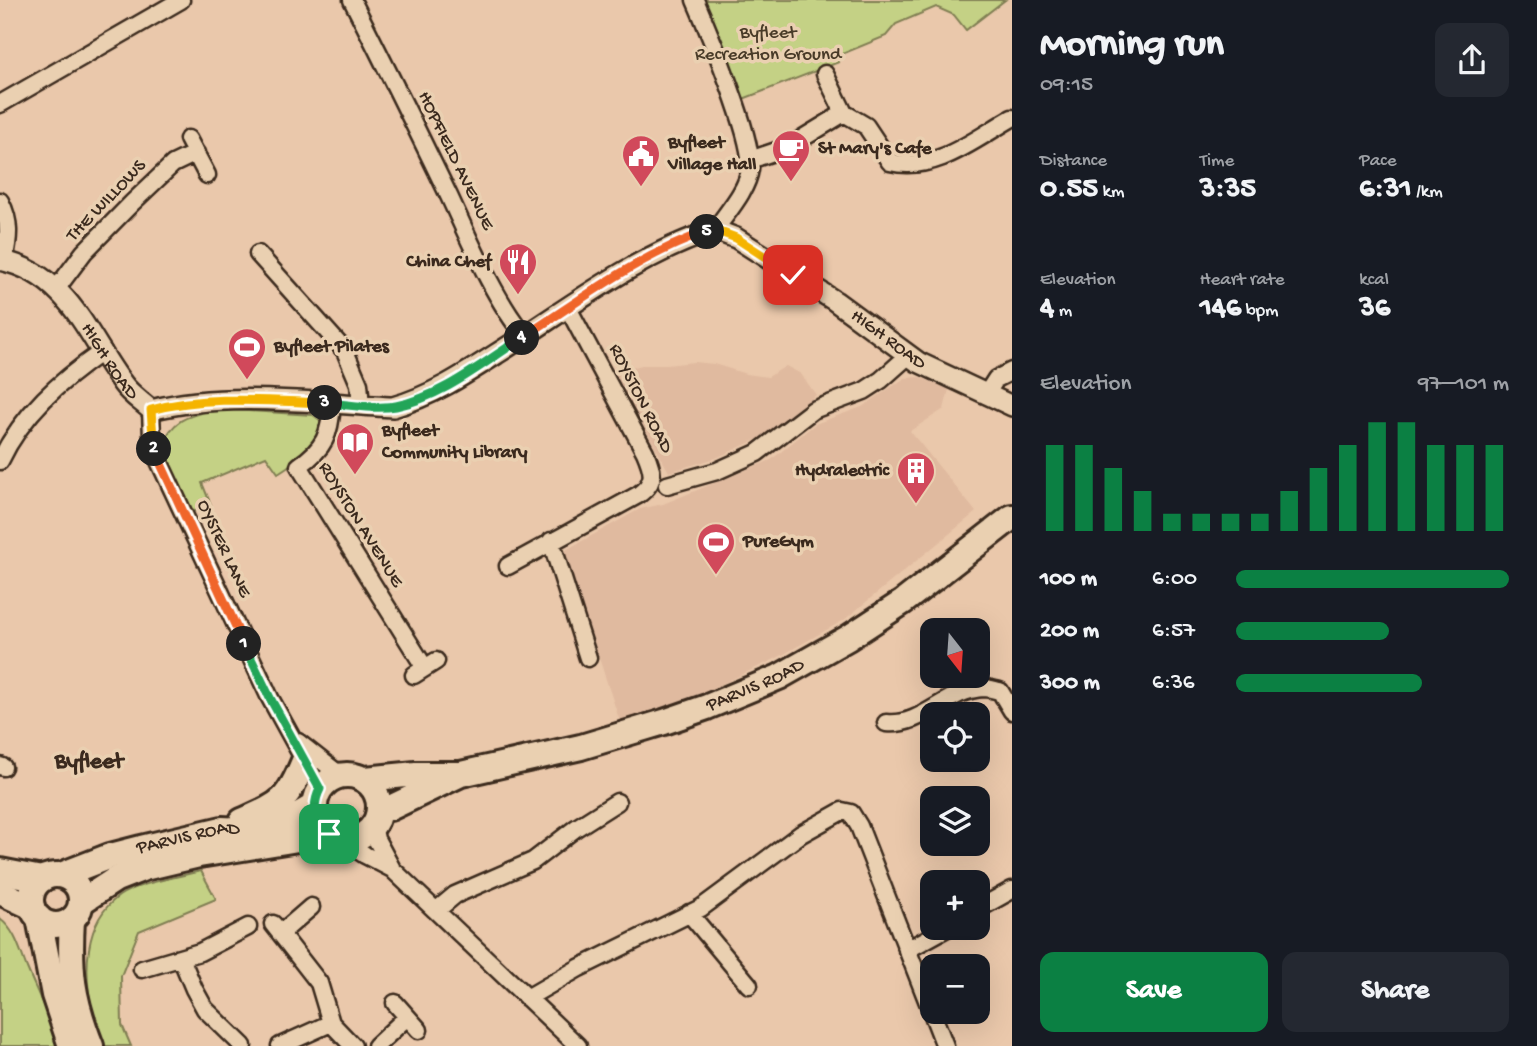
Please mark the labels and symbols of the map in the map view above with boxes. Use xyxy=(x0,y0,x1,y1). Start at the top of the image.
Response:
park label: Byfleet Recreation Ground xyxy=(695,22,843,67)
street label: HOPFIELD AVENUE xyxy=(411,88,499,235)
cafe icon: St Mary's Cafe xyxy=(770,128,812,183)
place label: Byfleet Village Hall xyxy=(667,132,756,177)
public building icon: Byfleet Village Hall xyxy=(620,133,662,188)
place label: St Mary's Cafe xyxy=(818,138,933,161)
street label: THE WILLOWS xyxy=(61,155,152,248)
pin: 5 xyxy=(690,215,724,250)
restaurant icon: China Chef xyxy=(497,241,539,296)
pin xyxy=(763,245,823,305)
place label: China Chef xyxy=(405,251,493,274)
street label: HIGH ROAD xyxy=(846,305,930,376)
street label: HIGH ROAD xyxy=(75,319,143,406)
pin: 4 xyxy=(504,320,540,356)
sports icon: Byfleet Pilates xyxy=(226,326,268,381)
place label: Byfleet Pilates xyxy=(273,336,390,359)
street label: ROYSTON ROAD xyxy=(603,340,678,458)
pin: 3 xyxy=(308,386,342,420)
place label: Byfleet Community Library xyxy=(381,420,528,465)
library icon: Byfleet Community Library xyxy=(334,421,376,476)
pin: 2 xyxy=(136,432,172,466)
building icon: Hydralectric xyxy=(895,450,937,505)
street label: ROYSTON AVENUE xyxy=(312,458,408,593)
place label: Hydralectric xyxy=(795,460,891,483)
street label: OYSTER LANE xyxy=(190,497,256,603)
sports icon: PureGym xyxy=(695,521,737,576)
place label: PureGym xyxy=(742,531,814,554)
north arrow xyxy=(920,618,990,688)
pin: 1 xyxy=(226,626,262,662)
street label: PARVIS ROAD xyxy=(702,653,809,718)
district label: Byfleet xyxy=(54,749,126,776)
pin xyxy=(299,804,359,864)
street label: PARVIS ROAD xyxy=(133,816,241,860)

